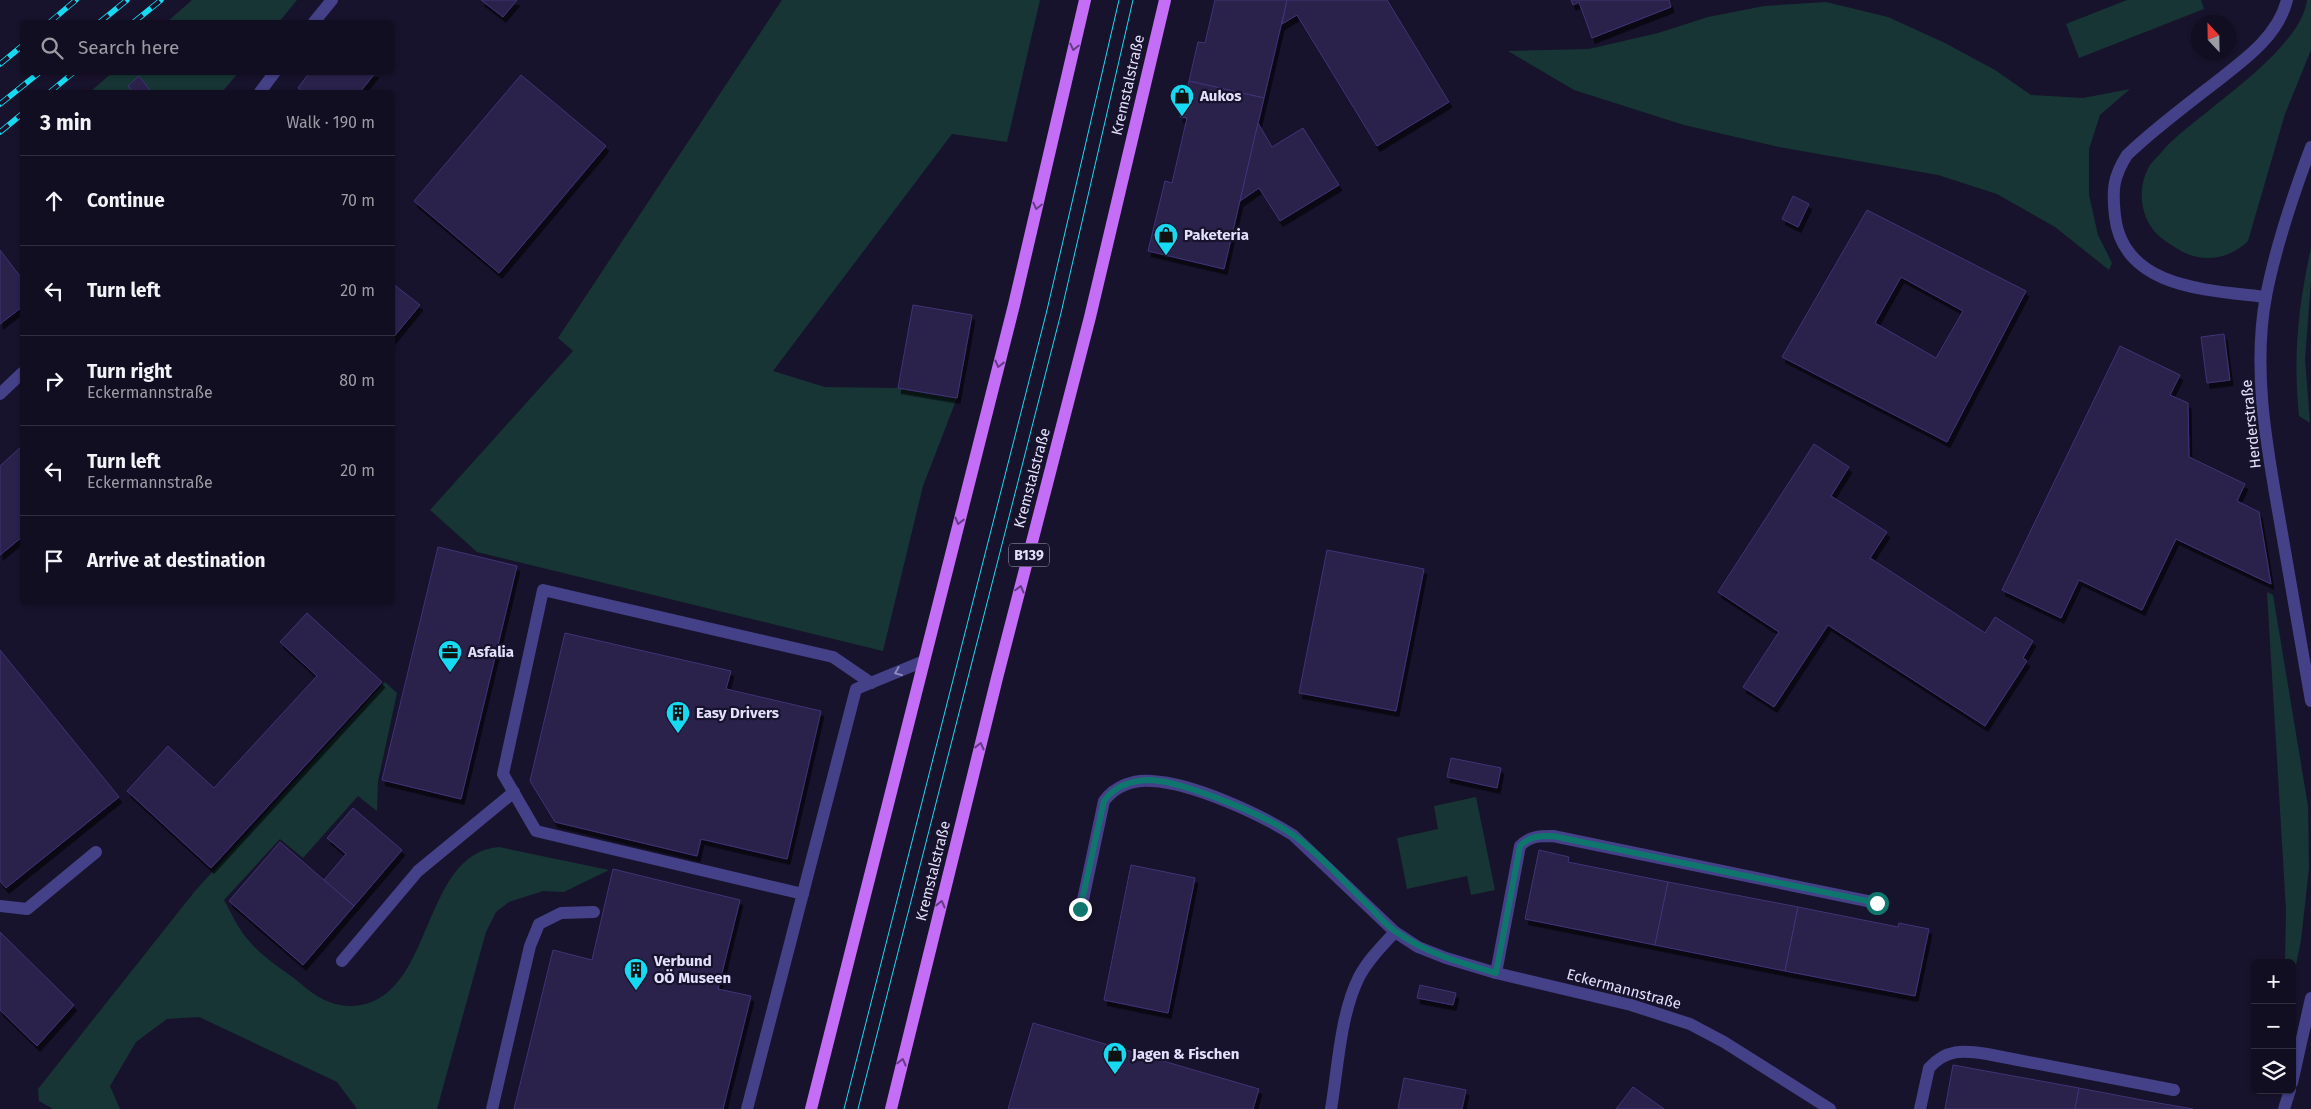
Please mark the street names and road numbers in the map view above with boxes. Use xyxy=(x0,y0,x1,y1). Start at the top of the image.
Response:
street label: Kremstalstraße xyxy=(1108,33,1148,137)
street label: Herderstraße xyxy=(2237,379,2265,469)
street label: Kremstalstraße xyxy=(1010,426,1054,530)
road number: B139 xyxy=(1009,544,1049,566)
street label: Kremstalstraße xyxy=(912,819,954,923)
street label: Eckermannstraße xyxy=(1565,965,1683,1013)

